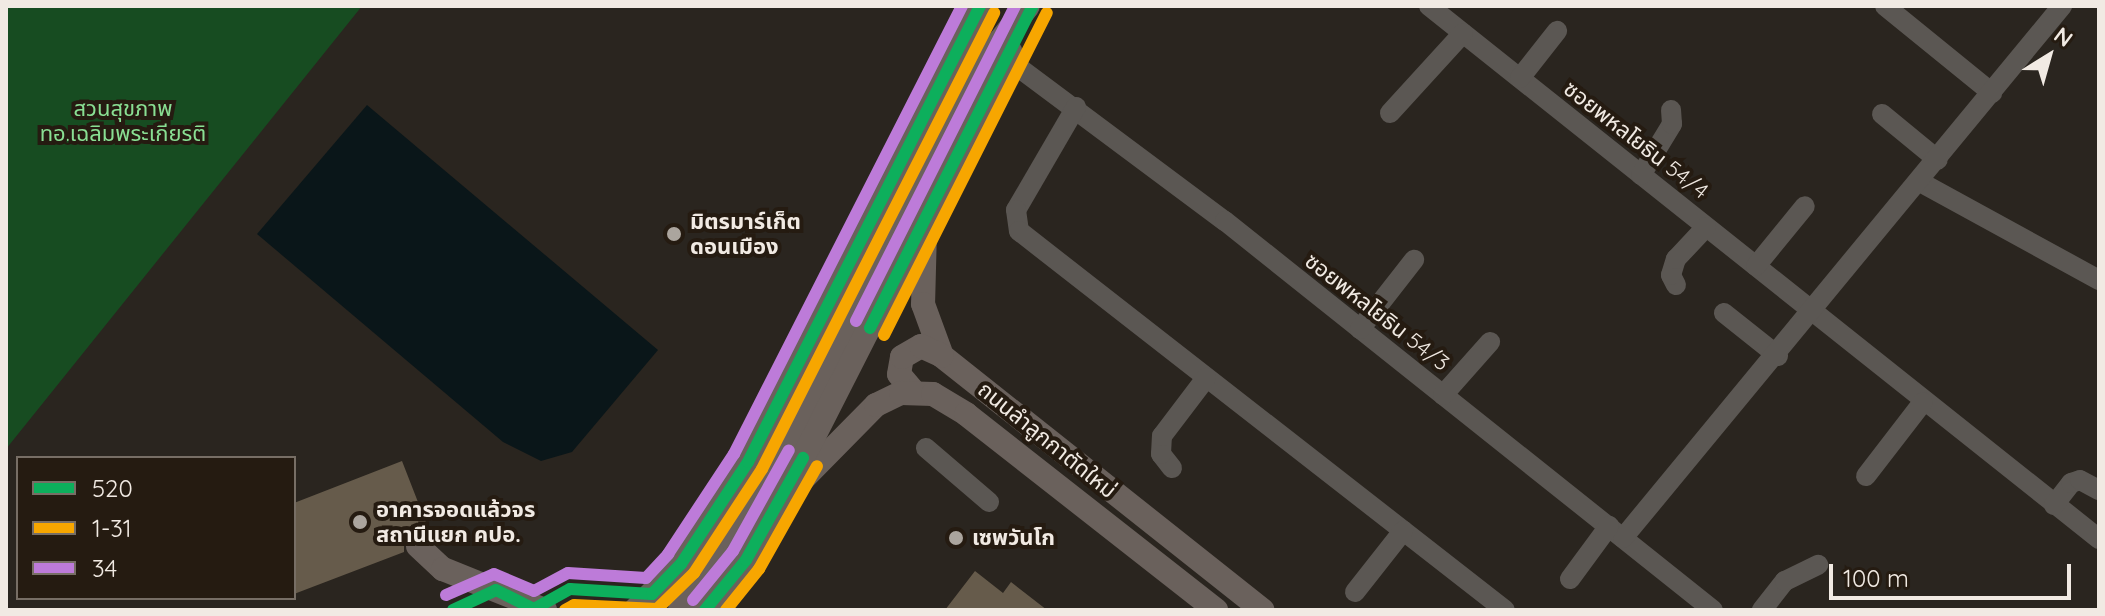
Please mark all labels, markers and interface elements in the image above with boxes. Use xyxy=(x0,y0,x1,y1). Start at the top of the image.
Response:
north arrow xyxy=(2009,16,2089,96)
text: N xyxy=(2049,21,2078,53)
street label: ซอยพหลโยธิน 54/4 xyxy=(1559,75,1713,205)
park label: สวนสุขภาพ ทอ.เฉลิมพระเกียรติ xyxy=(40,95,206,146)
place label: มิตรมาร์เก็ต ดอนเมือง xyxy=(690,208,801,260)
marker: มิตรมาร์เก็ต ดอนเมือง xyxy=(665,225,683,243)
street label: ซอยพหลโยธิน 54/3 xyxy=(1300,247,1454,377)
street label: ถนนลำลูกกาตัดใหม่ xyxy=(973,376,1121,504)
legend xyxy=(16,456,296,600)
text: 520 xyxy=(92,473,133,503)
place label: อาคารจอดแล้วจร สถานีแยก คปอ. xyxy=(376,496,535,548)
text: 1-31 xyxy=(92,513,132,543)
marker: อาคารจอดแล้วจร สถานีแยก คปอ. xyxy=(351,513,369,531)
place label: เซพวันโก xyxy=(972,525,1055,551)
marker: เซพวันโก xyxy=(947,529,965,547)
scale bar xyxy=(1833,548,2075,598)
text: 34 xyxy=(92,553,117,583)
text: 100 m xyxy=(1843,563,1909,593)

